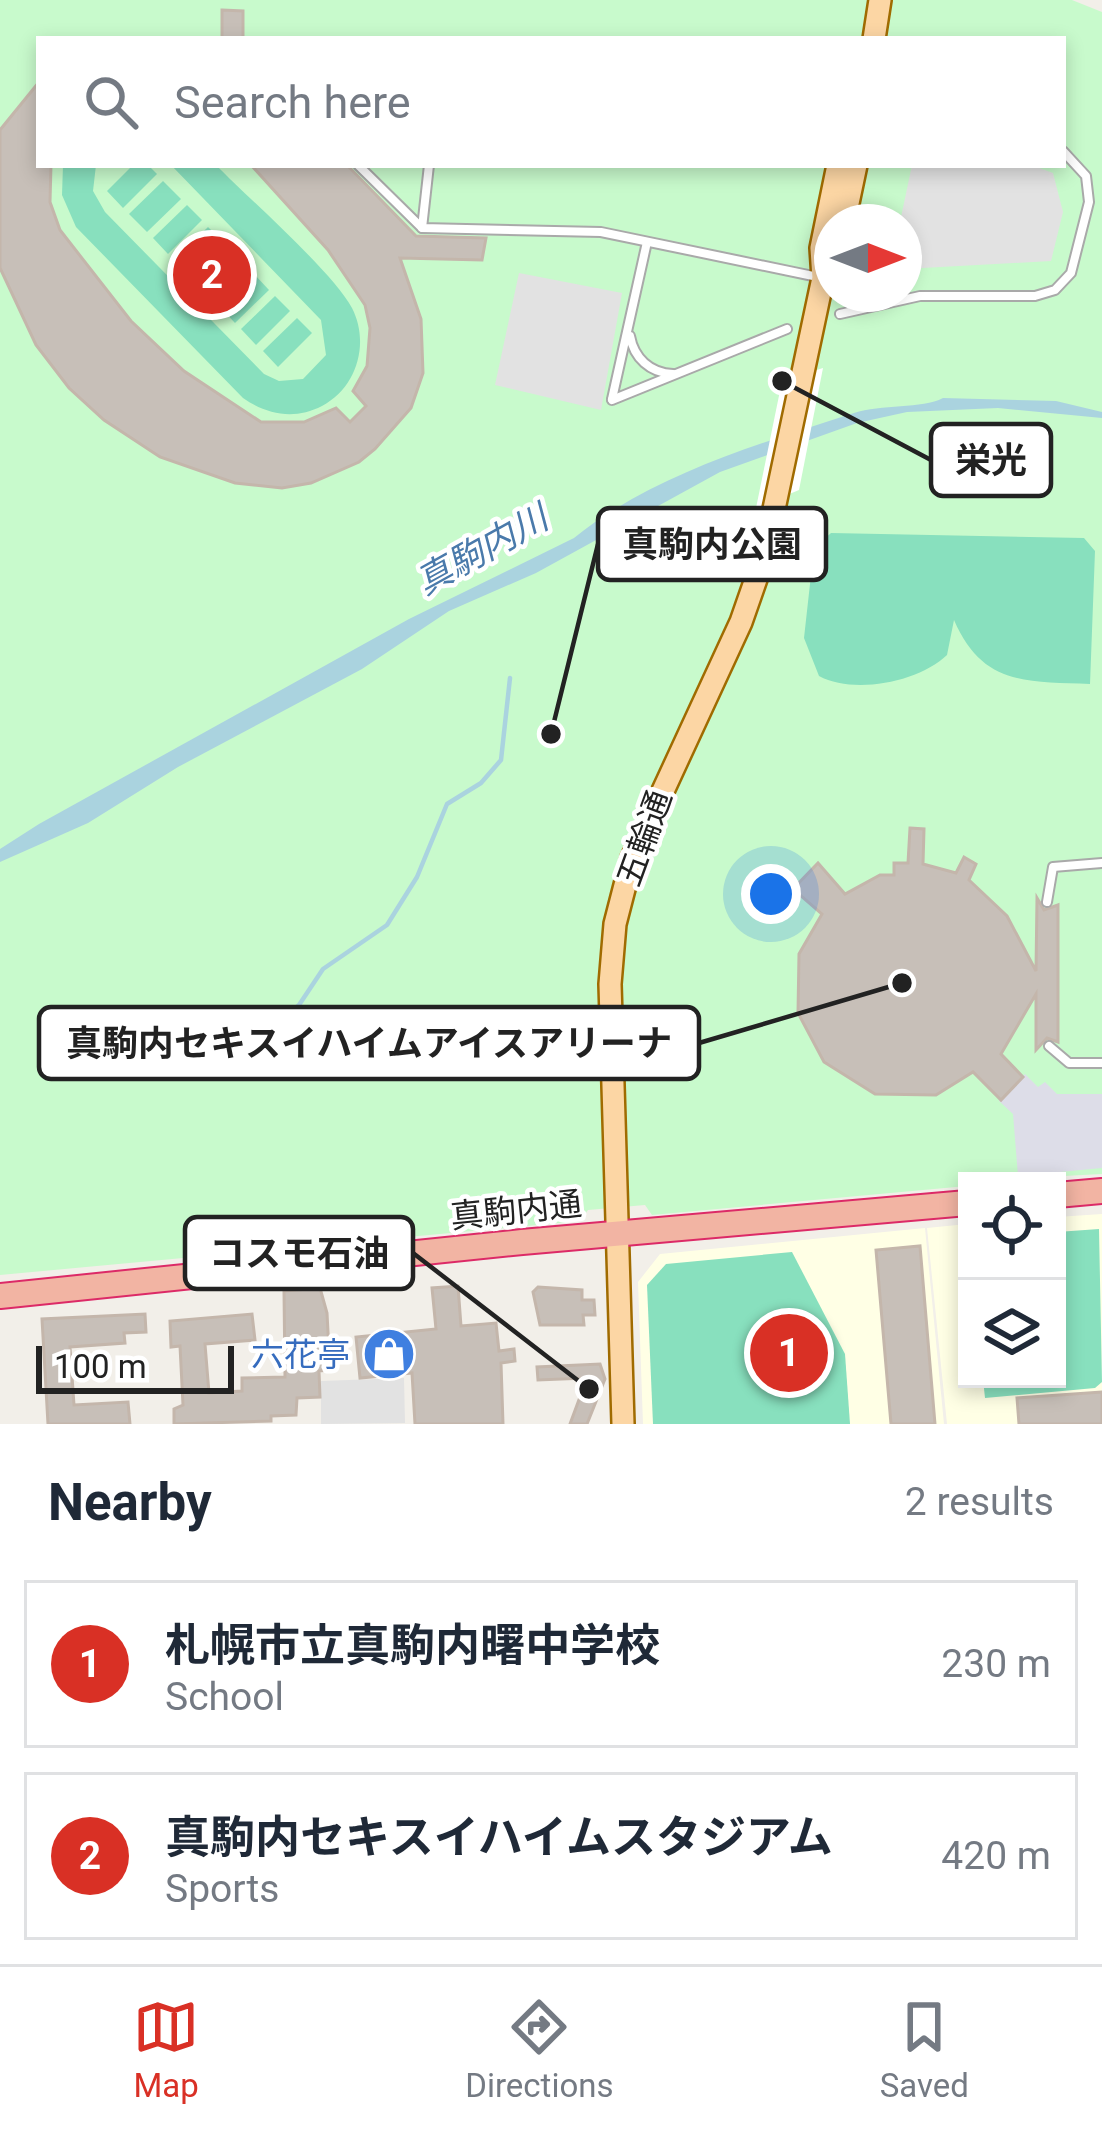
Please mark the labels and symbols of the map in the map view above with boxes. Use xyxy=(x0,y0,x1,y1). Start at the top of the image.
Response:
north arrow xyxy=(814,204,922,312)
pin: 2 xyxy=(173,230,251,320)
callout: 栄光 xyxy=(931,424,1051,496)
text: 栄光 xyxy=(955,440,1027,482)
water label: 真駒内川 xyxy=(409,495,559,603)
callout: 真駒内公園 xyxy=(598,508,826,580)
text: 真駒内公園 xyxy=(622,524,802,566)
street label: 五輪通 xyxy=(609,785,679,891)
your location xyxy=(741,864,801,924)
callout: 真駒内セキスイハイムアイスアリーナ xyxy=(39,1007,699,1079)
text: 真駒内セキスイハイムアイスアリーナ xyxy=(66,1023,672,1065)
street label: 真駒内通 xyxy=(448,1184,584,1236)
callout: コスモ石油 xyxy=(185,1217,413,1289)
text: コスモ石油 xyxy=(209,1233,389,1275)
pin: 1 xyxy=(750,1308,828,1398)
shop icon: 六花亭 xyxy=(361,1326,417,1382)
place label: 六花亭 xyxy=(251,1335,350,1374)
scale bar xyxy=(36,1340,234,1393)

